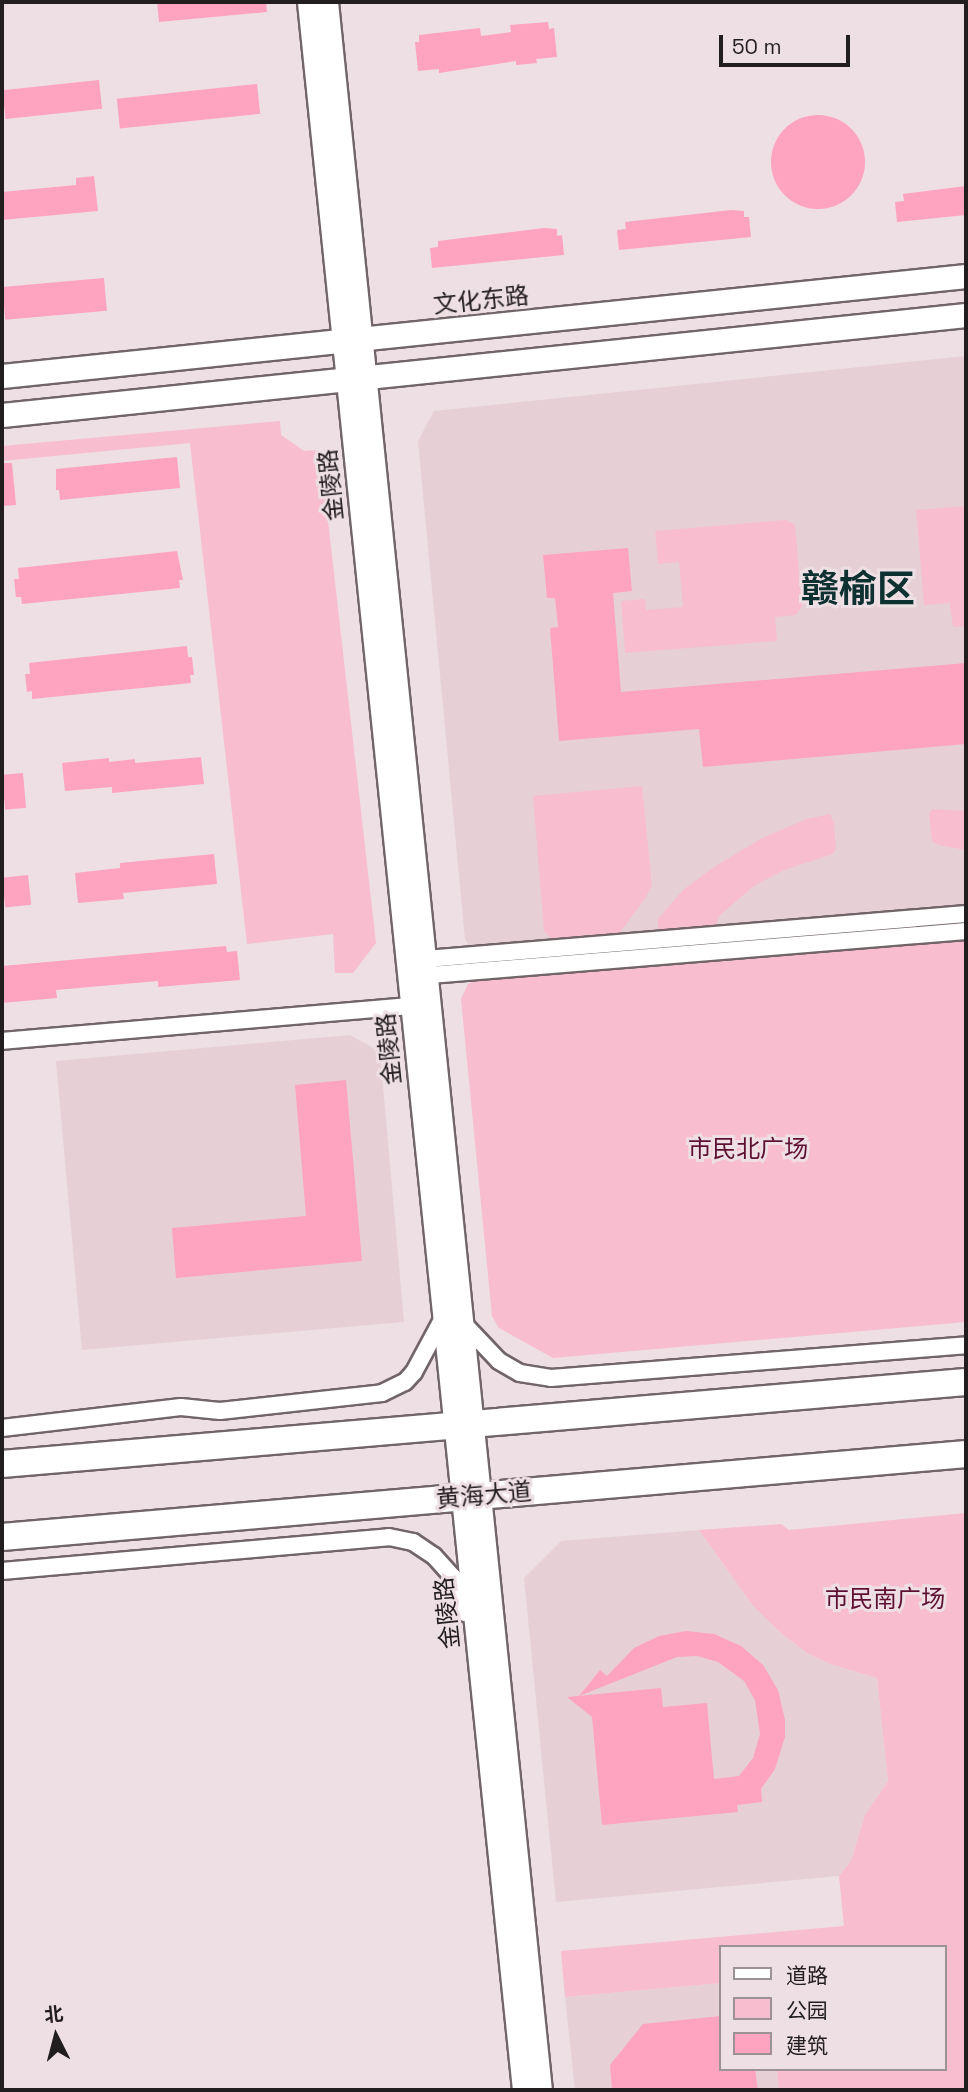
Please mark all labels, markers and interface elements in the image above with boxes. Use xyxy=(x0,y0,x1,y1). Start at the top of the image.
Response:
scale bar xyxy=(723,21,854,65)
text: 50 m xyxy=(732,33,782,60)
street label: 文化东路 xyxy=(432,281,530,319)
street label: 金陵路 xyxy=(313,448,349,522)
district label: 赣榆区 xyxy=(801,567,915,613)
street label: 金陵路 xyxy=(371,1012,407,1086)
park label: 市民北广场 xyxy=(688,1135,808,1163)
street label: 黄海大道 xyxy=(435,1476,533,1514)
street label: 金陵路 xyxy=(429,1576,465,1650)
park label: 市民南广场 xyxy=(825,1585,945,1613)
legend xyxy=(720,1945,947,2071)
text: 道路 xyxy=(786,1962,828,1989)
text: 公园 xyxy=(786,1997,828,2024)
north arrow xyxy=(21,2001,91,2071)
text: 北 xyxy=(43,2001,65,2028)
text: 建筑 xyxy=(786,2032,828,2059)

